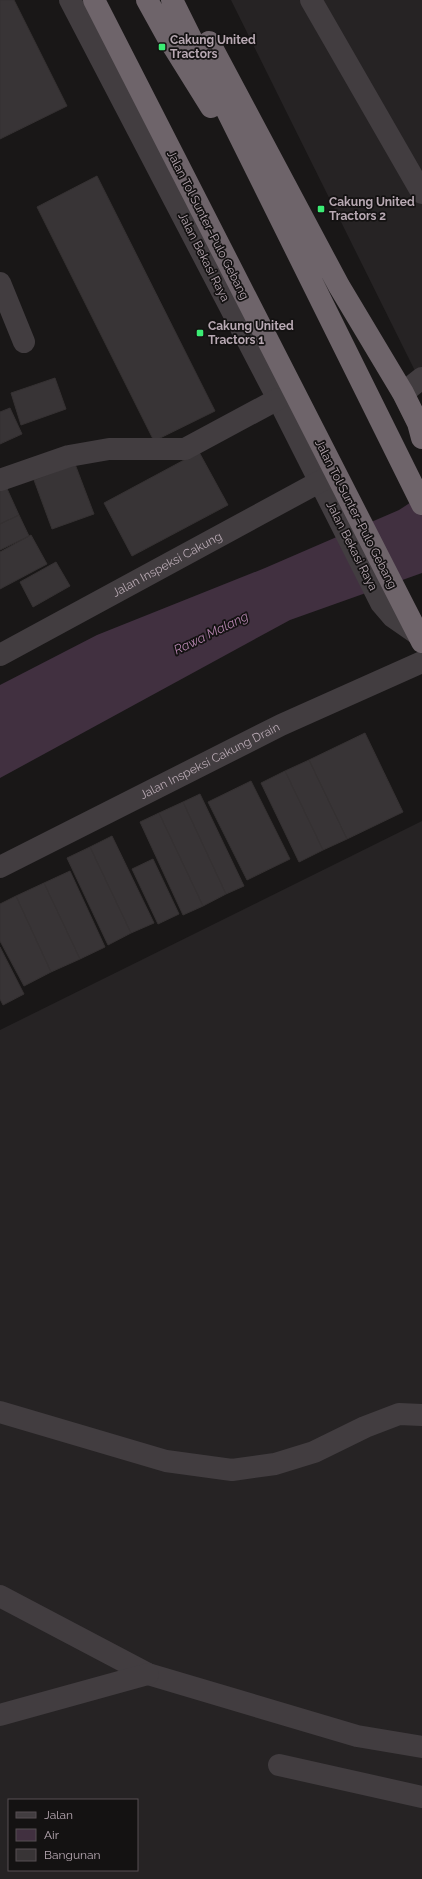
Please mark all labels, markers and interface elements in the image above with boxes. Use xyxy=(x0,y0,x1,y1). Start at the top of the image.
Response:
place label: Cakung United Tractors xyxy=(170,33,256,61)
marker: Cakung United Tractors xyxy=(157,42,167,52)
street label: Jalan Tol Sunter–Pulo Gebang xyxy=(164,148,252,302)
place label: Cakung United Tractors 2 xyxy=(329,195,415,223)
marker: Cakung United Tractors 2 xyxy=(316,204,326,214)
street label: Jalan Bekasi Raya xyxy=(175,210,233,304)
place label: Cakung United Tractors 1 xyxy=(208,319,294,347)
marker: Cakung United Tractors 1 xyxy=(195,328,205,338)
street label: Jalan Tol Sunter–Pulo Gebang xyxy=(312,437,400,591)
street label: Jalan Bekasi Raya xyxy=(323,499,381,593)
street label: Jalan Inspeksi Cakung xyxy=(110,529,224,600)
water label: Rawa Malang xyxy=(171,608,251,658)
street label: Jalan Inspeksi Cakung Drain xyxy=(137,720,282,802)
legend xyxy=(8,1799,138,1871)
text: Jalan xyxy=(44,1808,73,1822)
text: Air xyxy=(44,1828,60,1842)
text: Bangunan xyxy=(44,1848,101,1862)

